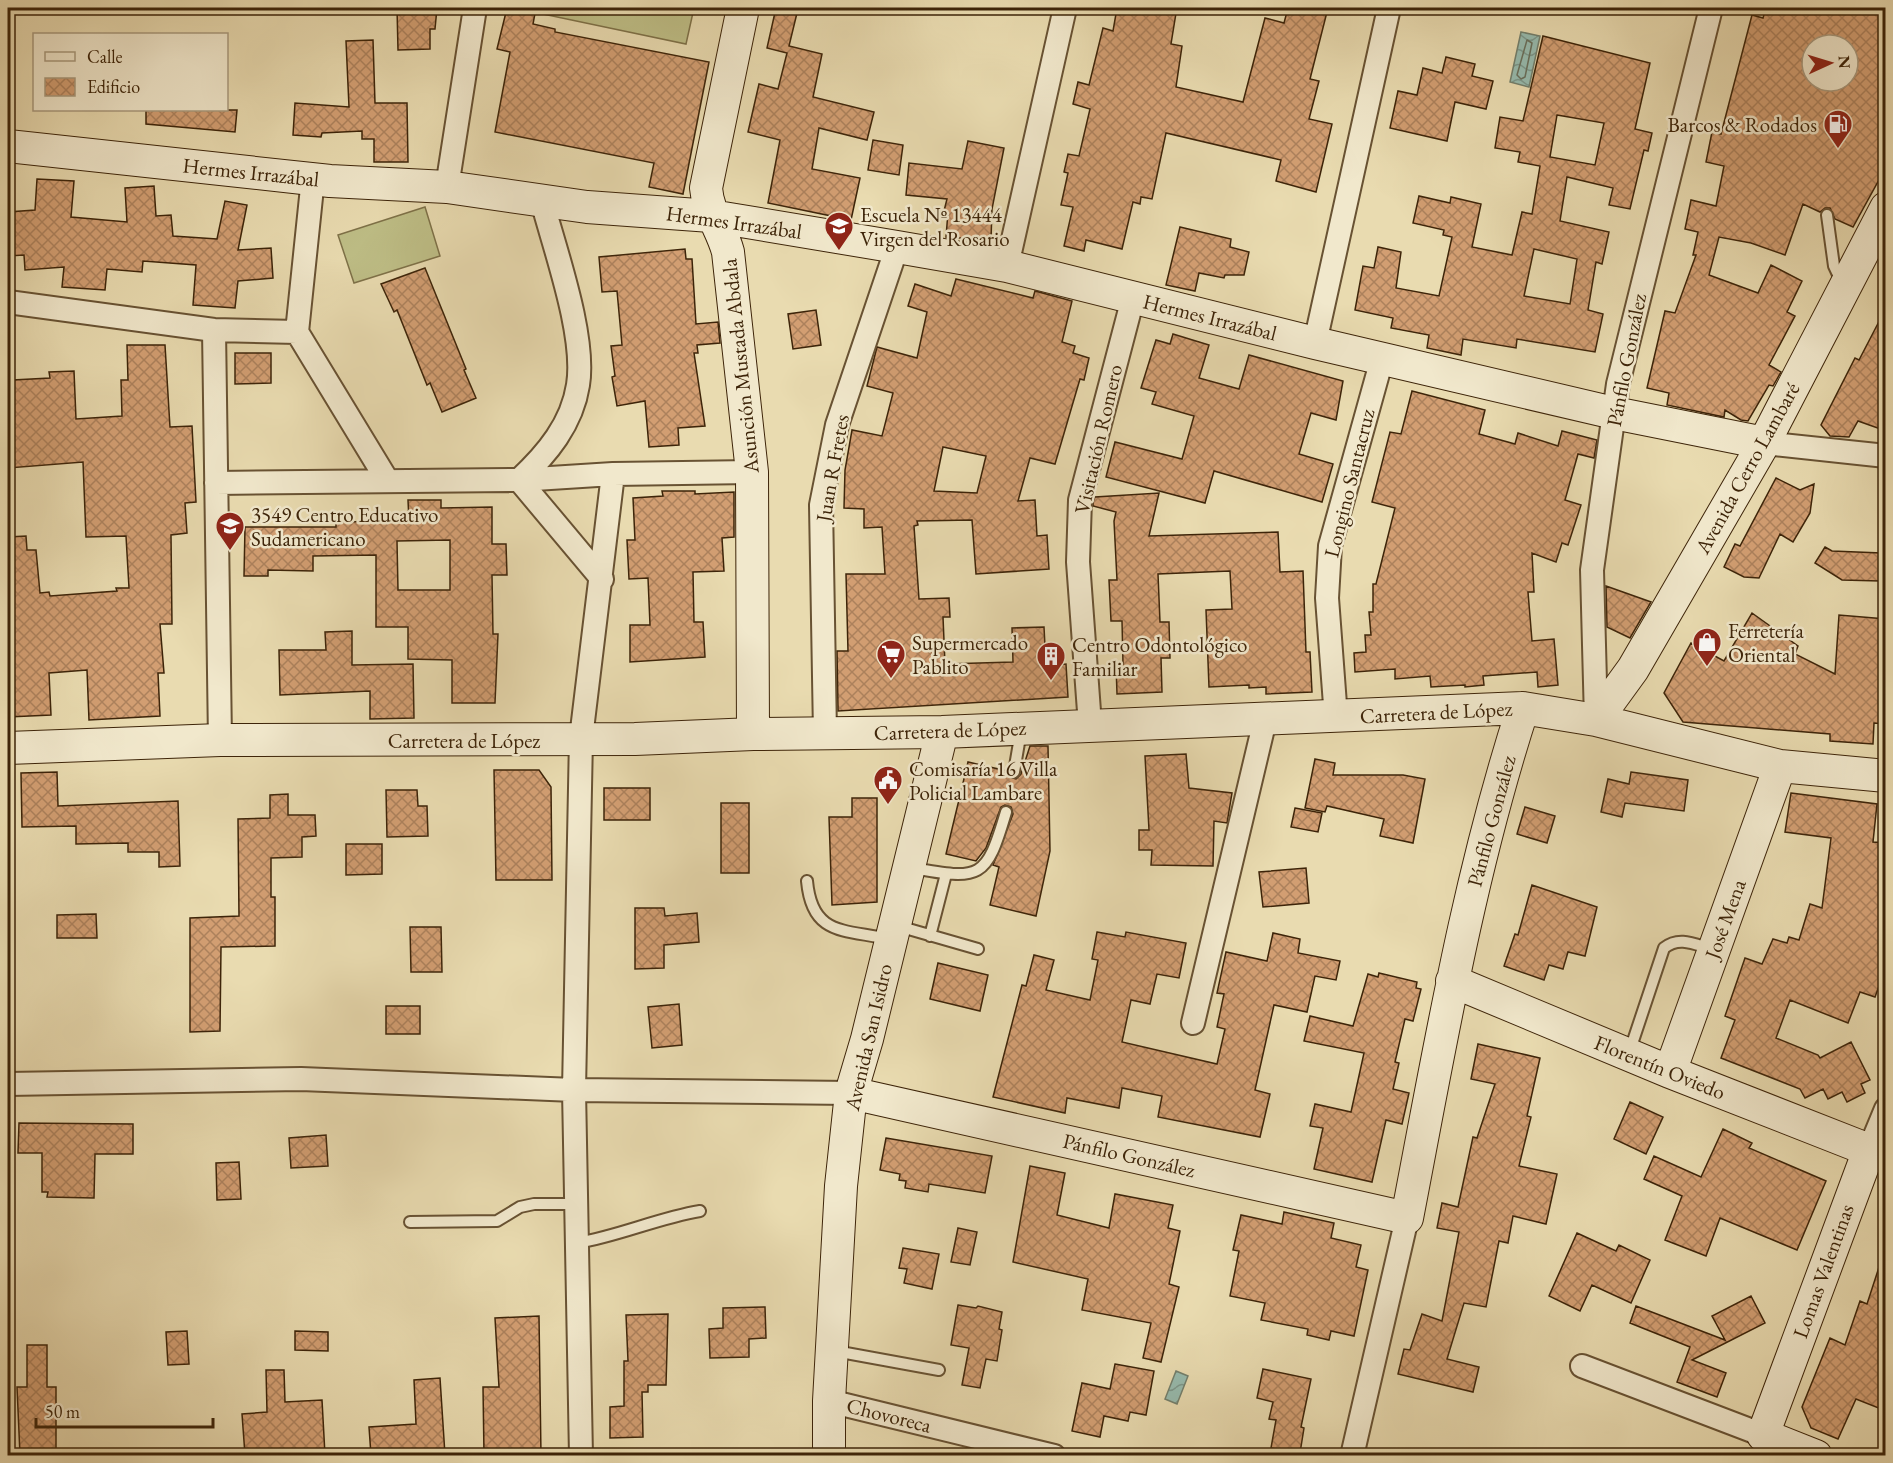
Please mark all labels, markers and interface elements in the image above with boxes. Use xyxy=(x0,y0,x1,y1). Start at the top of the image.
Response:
legend xyxy=(33,33,228,111)
north arrow xyxy=(1800,33,1860,93)
text: Calle xyxy=(87,45,123,68)
text: N xyxy=(1834,55,1855,69)
text: Edificio xyxy=(87,75,140,98)
fuel station icon: Barcos & Rodados xyxy=(1822,108,1854,150)
place label: Barcos & Rodados xyxy=(1668,111,1817,138)
street label: Hermes Irrazábal xyxy=(181,151,321,193)
street label: Hermes Irrazábal xyxy=(664,199,804,245)
place label: Escuela Nº 13444 Virgen del Rosario xyxy=(860,201,1010,252)
school or university icon: Escuela Nº 13444 Virgen del Rosario xyxy=(823,210,855,252)
street label: Asunción Mustada Abdala xyxy=(715,257,765,476)
street label: Hermes Irrazábal xyxy=(1140,287,1280,347)
street label: Pánfilo González xyxy=(1600,291,1652,429)
street label: Visitación Romero xyxy=(1068,362,1128,516)
street label: Avenida Cerro Lambaré xyxy=(1688,377,1805,559)
street label: Longino Santacruz xyxy=(1317,406,1381,560)
street label: Juan R Fretes xyxy=(809,412,855,526)
place label: 3549 Centro Educativo Sudamericano xyxy=(251,501,438,552)
school or university icon: 3549 Centro Educativo Sudamericano xyxy=(214,510,246,552)
place label: Ferretería Oriental xyxy=(1728,617,1804,668)
shop icon: Ferretería Oriental xyxy=(1691,626,1723,668)
place label: Supermercado Pablito xyxy=(912,629,1028,680)
place label: Centro Odontológico Familiar xyxy=(1072,631,1247,682)
supermarket icon: Supermercado Pablito xyxy=(875,638,907,680)
building icon: Centro Odontológico Familiar xyxy=(1035,640,1067,682)
street label: Carretera de López xyxy=(1359,695,1513,729)
street label: Carretera de López xyxy=(873,714,1027,746)
street label: Carretera de López xyxy=(388,727,540,754)
street label: Pánfilo González xyxy=(1461,752,1521,890)
place label: Comisaría 16 Villa Policial Lambare xyxy=(909,755,1058,806)
public building icon: Comisaría 16 Villa Policial Lambare xyxy=(872,764,904,806)
street label: José Mena xyxy=(1697,875,1752,964)
street label: Avenida San Isidro xyxy=(838,961,898,1114)
street label: Florentín Oviedo xyxy=(1591,1028,1729,1106)
street label: Pánfilo González xyxy=(1060,1127,1198,1183)
street label: Lomas Valentinas xyxy=(1786,1200,1860,1342)
scale bar xyxy=(36,1391,213,1429)
street label: Chovoreca xyxy=(844,1391,935,1439)
text: 50 m xyxy=(45,1400,80,1423)

